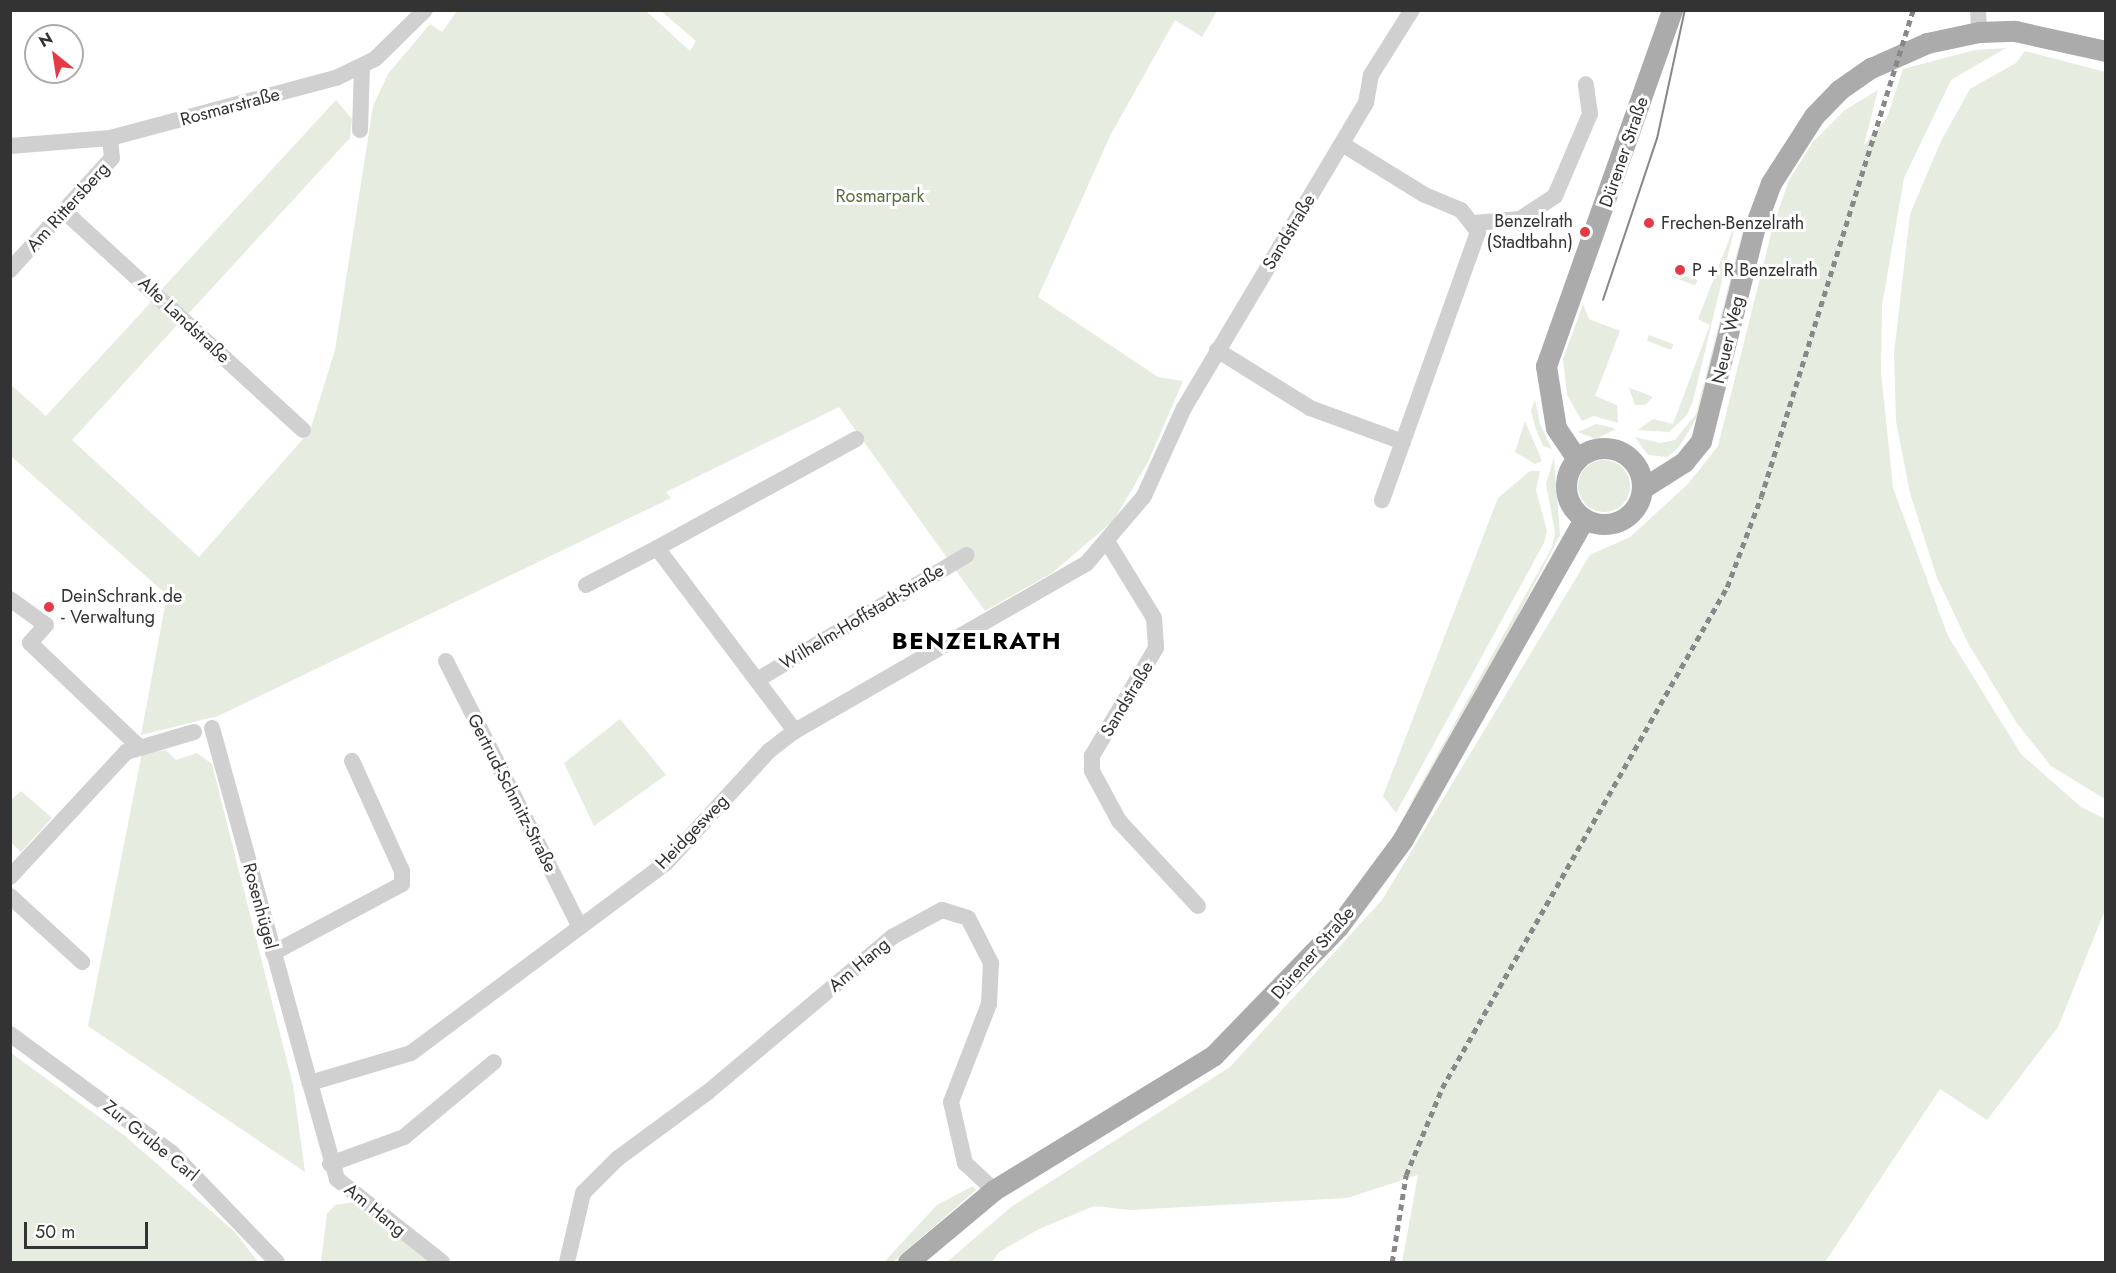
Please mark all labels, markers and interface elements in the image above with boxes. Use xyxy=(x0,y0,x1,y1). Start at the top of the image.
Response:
north arrow xyxy=(24,24,84,84)
text: N xyxy=(34,27,57,53)
street label: Rosmarstraße xyxy=(178,83,282,131)
street label: Dürener Straße xyxy=(1595,94,1653,210)
street label: Am Rittersberg xyxy=(22,158,114,256)
park label: Rosmarpark xyxy=(835,185,925,207)
street label: Sandstraße xyxy=(1258,190,1320,274)
place label: Benzelrath (Stadtbahn) xyxy=(1487,211,1573,254)
place label: Frechen-Benzelrath xyxy=(1661,212,1804,234)
marker: Frechen-Benzelrath xyxy=(1642,216,1656,230)
marker: Benzelrath (Stadtbahn) xyxy=(1578,225,1592,239)
place label: P + R Benzelrath xyxy=(1692,259,1818,281)
marker: P + R Benzelrath xyxy=(1673,263,1687,277)
street label: Alte Landstraße xyxy=(134,272,234,368)
street label: Neuer Weg xyxy=(1707,294,1749,386)
street label: Wilhelm-Hoffstadt-Straße xyxy=(776,559,948,675)
place label: DeinSchrank.de - Verwaltung xyxy=(61,586,182,628)
marker: DeinSchrank.de - Verwaltung xyxy=(42,600,56,614)
district label: BENZELRATH xyxy=(892,627,1062,655)
street label: Sandstraße xyxy=(1096,657,1158,741)
street label: Gertrud-Schmitz-Straße xyxy=(463,710,561,876)
street label: Heidgesweg xyxy=(651,790,733,874)
street label: Rosenhügel xyxy=(238,860,282,952)
street label: Dürener Straße xyxy=(1267,902,1359,1004)
street label: Am Hang xyxy=(824,933,894,997)
street label: Zur Grube Carl xyxy=(99,1096,203,1186)
street label: Am Hang xyxy=(340,1179,410,1241)
scale bar xyxy=(27,1210,152,1248)
text: 50 m xyxy=(35,1219,75,1245)

